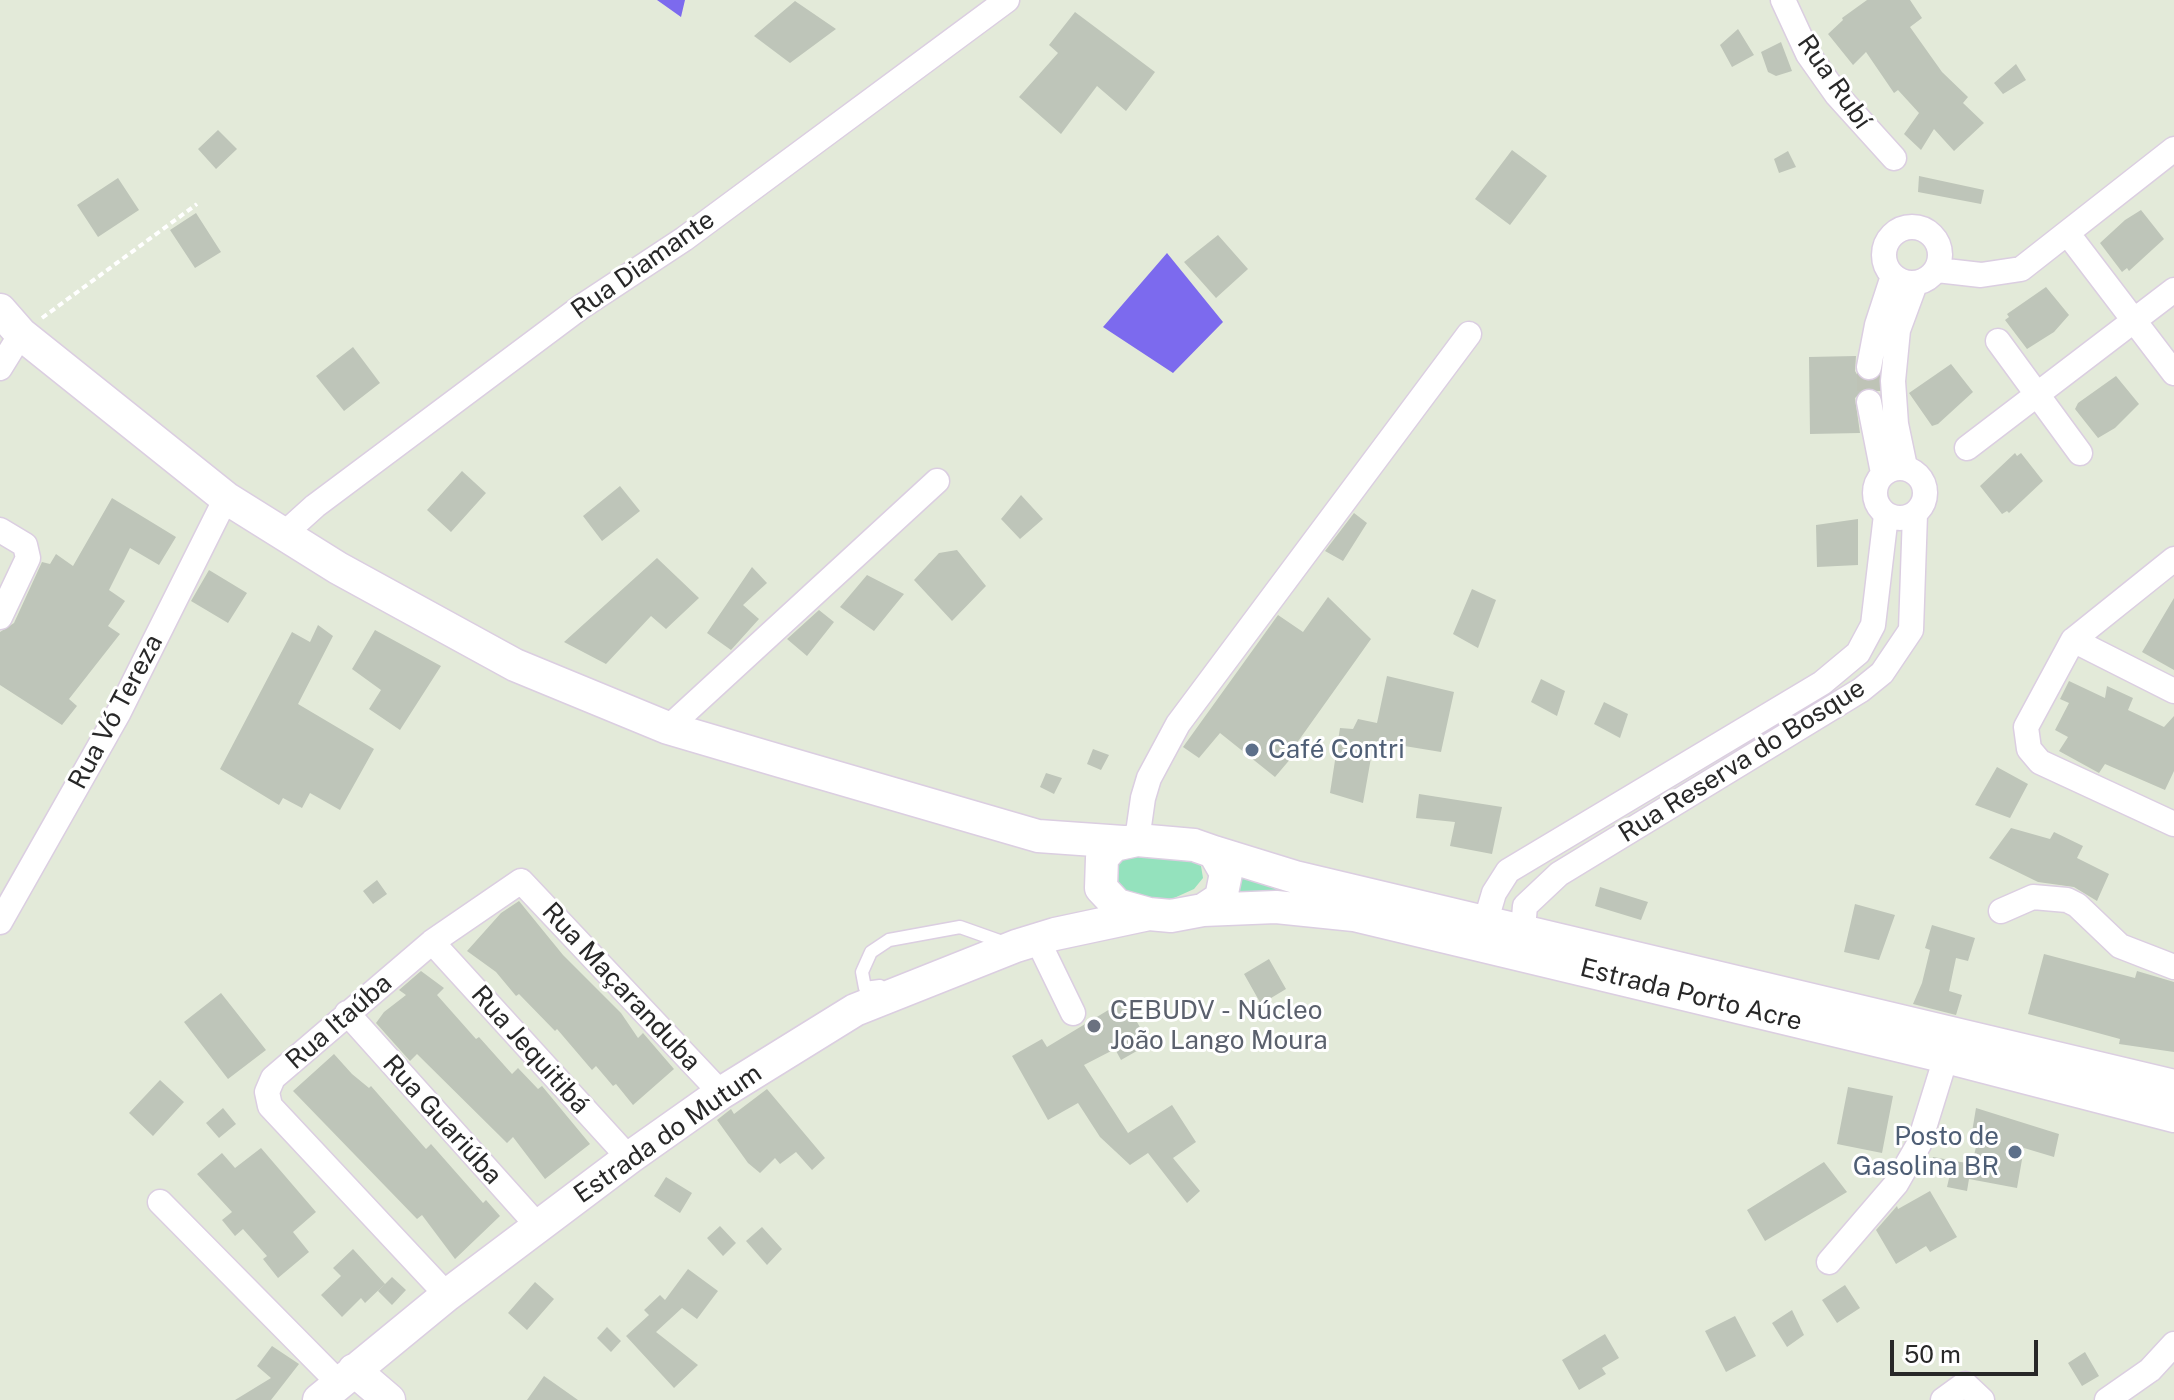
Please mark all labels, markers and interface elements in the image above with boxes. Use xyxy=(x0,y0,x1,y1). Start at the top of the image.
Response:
street label: Rua Rubí xyxy=(1790,29,1878,135)
street label: Rua Diamante xyxy=(565,204,721,326)
street label: Rua Vó Tereza xyxy=(62,630,170,794)
street label: Rua Reserva do Bosque xyxy=(1613,673,1871,849)
place label: Café Contri xyxy=(1268,734,1405,766)
marker: Café Contri xyxy=(1243,741,1261,759)
street label: Rua Maçaranduba xyxy=(535,897,707,1077)
street label: Estrada Porto Acre xyxy=(1577,952,1805,1038)
street label: Rua Itaúba xyxy=(280,968,398,1076)
street label: Rua Jequitibá xyxy=(464,980,596,1120)
place label: CEBUDV - Núcleo João Lango Moura xyxy=(1110,995,1328,1056)
marker: CEBUDV - Núcleo João Lango Moura xyxy=(1085,1017,1103,1035)
street label: Rua Guariúba xyxy=(376,1049,508,1191)
street label: Estrada do Mutum xyxy=(568,1058,768,1210)
place label: Posto de Gasolina BR xyxy=(1853,1121,1999,1182)
marker: Posto de Gasolina BR xyxy=(2006,1143,2024,1161)
scale bar xyxy=(1894,1324,2042,1374)
text: 50 m xyxy=(1904,1340,1961,1368)

